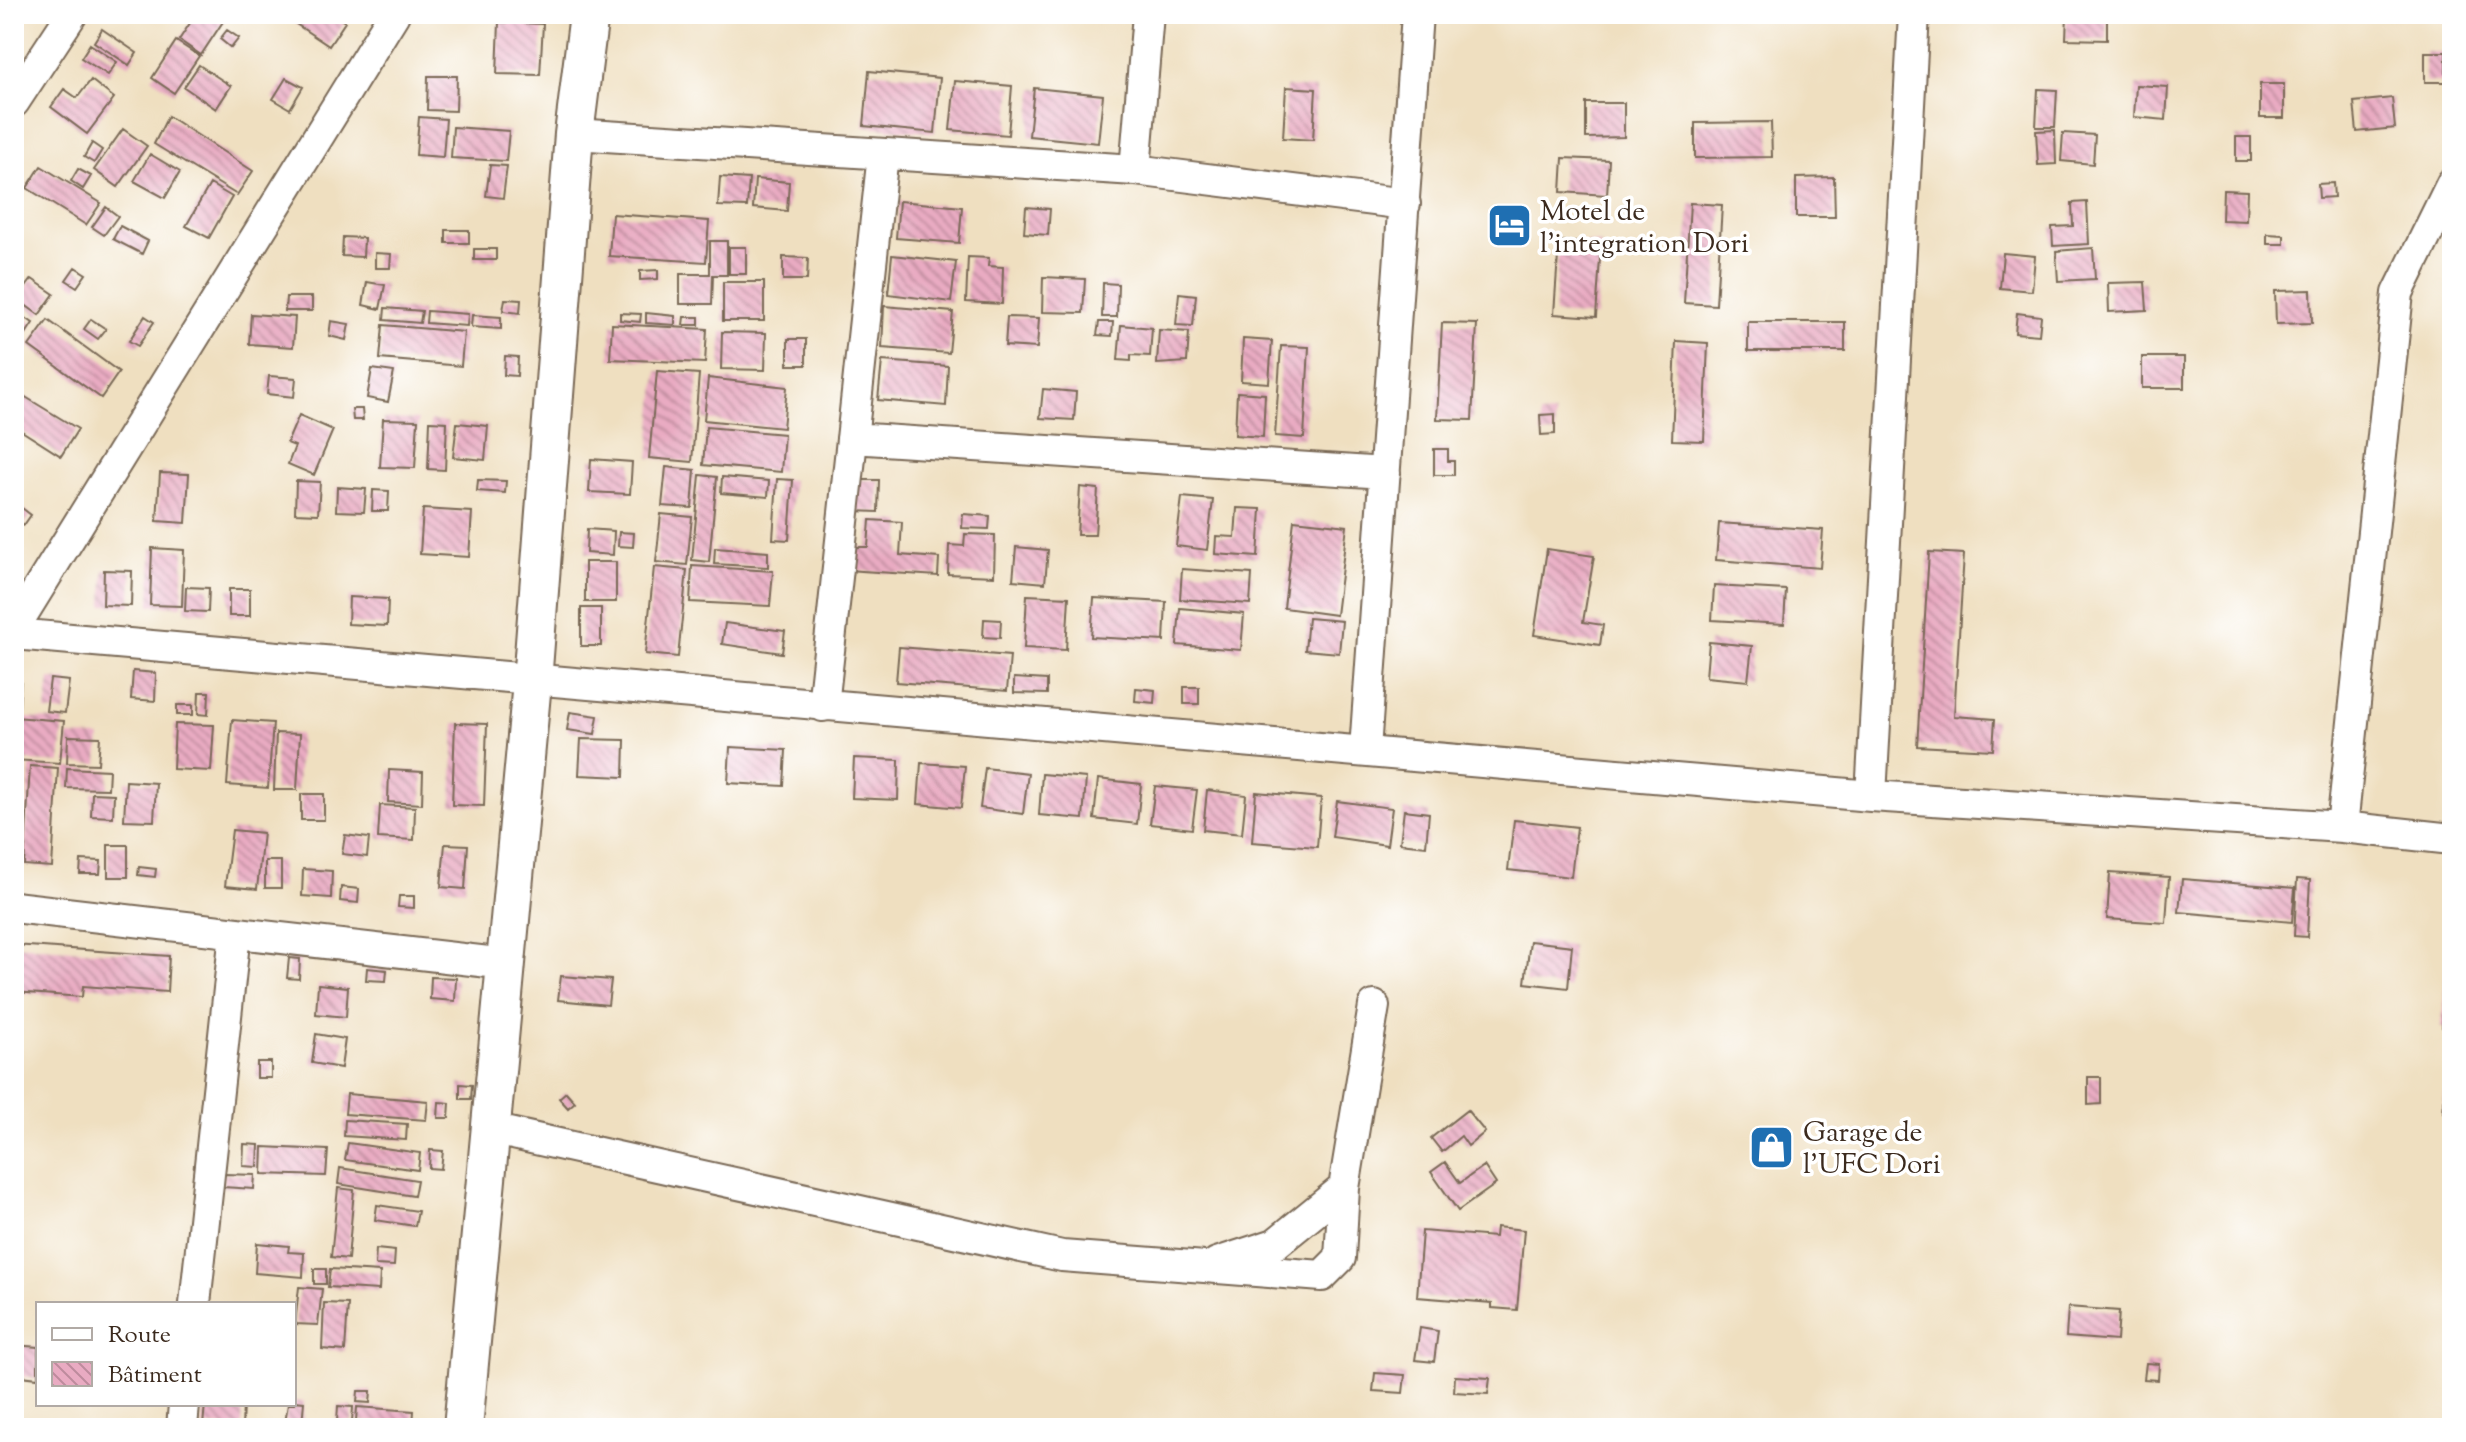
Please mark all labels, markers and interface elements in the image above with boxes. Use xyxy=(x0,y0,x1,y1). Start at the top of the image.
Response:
place label: Motel de l'integration Dori xyxy=(1540,193,1749,265)
hotel icon: Motel de l'integration Dori xyxy=(1485,202,1533,250)
place label: Garage de l'UFC Dori xyxy=(1803,1114,1941,1186)
shop icon: Garage de l'UFC Dori xyxy=(1748,1123,1796,1171)
legend xyxy=(36,1302,296,1406)
text: Route xyxy=(108,1319,171,1353)
text: Bâtiment xyxy=(108,1359,202,1393)

